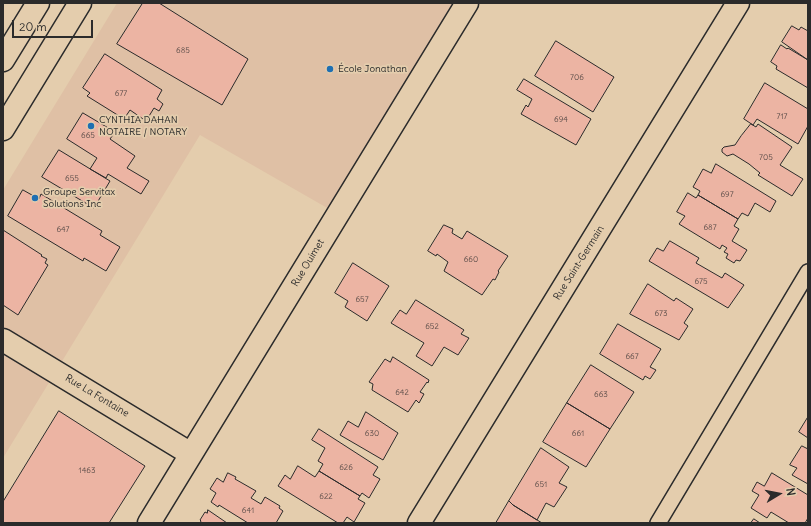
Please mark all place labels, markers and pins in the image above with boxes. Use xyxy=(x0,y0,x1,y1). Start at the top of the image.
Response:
place label: École Jonathan xyxy=(338,63,407,75)
marker: École Jonathan xyxy=(325,64,335,74)
place label: CYNTHIA DAHAN NOTAIRE / NOTARY xyxy=(99,114,187,138)
marker: CYNTHIA DAHAN NOTAIRE / NOTARY xyxy=(86,121,96,131)
place label: Groupe Servitax Solutions Inc xyxy=(43,186,115,210)
marker: Groupe Servitax Solutions Inc xyxy=(30,193,40,203)

